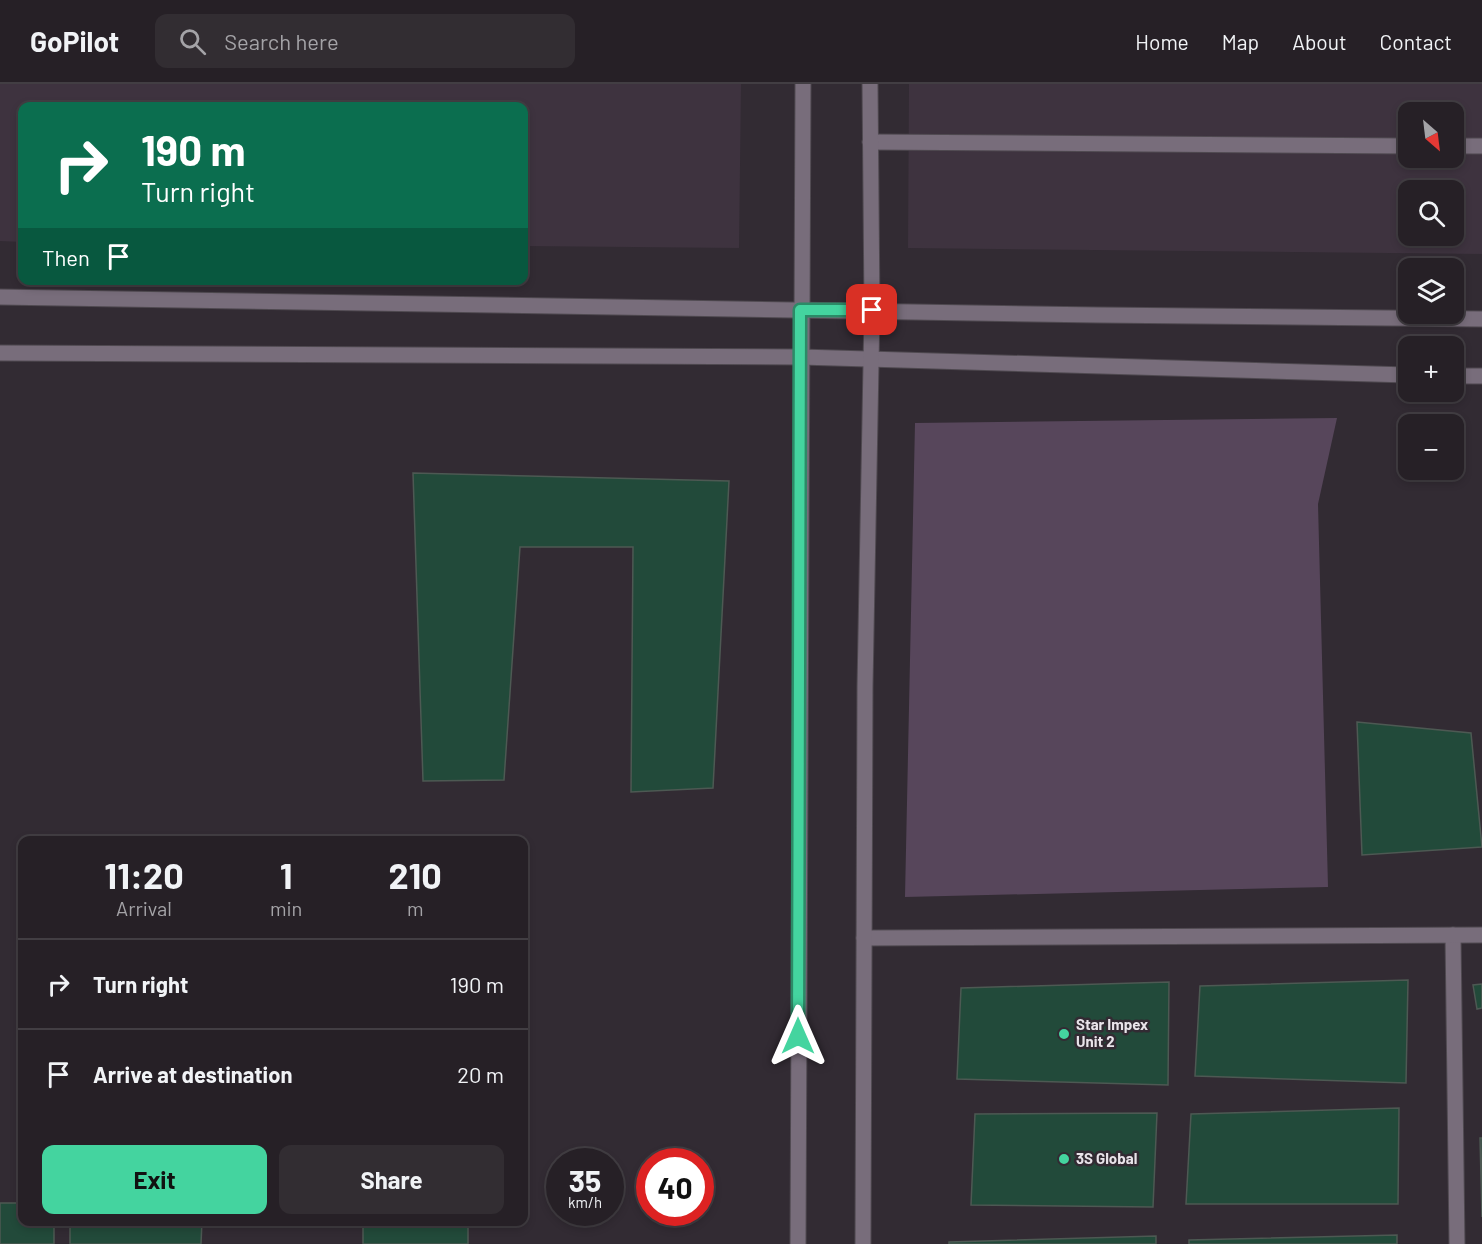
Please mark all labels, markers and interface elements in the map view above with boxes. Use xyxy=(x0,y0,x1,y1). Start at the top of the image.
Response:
search box xyxy=(155,14,575,68)
text: GoPilot xyxy=(30,24,119,58)
icon: search xyxy=(176,25,209,58)
text: Search here xyxy=(224,28,339,54)
text: Home xyxy=(1135,29,1189,54)
text: Map xyxy=(1222,29,1259,54)
text: About xyxy=(1292,29,1347,54)
text: Contact xyxy=(1380,29,1452,54)
north arrow xyxy=(1398,102,1464,168)
map controls xyxy=(1398,102,1464,480)
text: 190 m xyxy=(141,124,246,174)
icon: right xyxy=(42,126,120,204)
text: Turn right xyxy=(141,175,255,207)
button: search xyxy=(1398,180,1464,246)
icon: arrive xyxy=(102,240,135,273)
text: Then xyxy=(42,244,90,270)
button: layers xyxy=(1398,258,1464,324)
pin xyxy=(846,284,897,335)
icon: arrive xyxy=(855,293,888,326)
button: + xyxy=(1398,336,1464,402)
button: − xyxy=(1398,414,1464,480)
text: 11:20 xyxy=(104,853,184,896)
text: 1 xyxy=(280,853,293,896)
text: 210 xyxy=(389,853,442,896)
text: Arrival xyxy=(116,896,172,920)
text: min xyxy=(270,896,302,920)
text: m xyxy=(407,896,423,920)
icon: right xyxy=(42,968,75,1001)
text: Turn right xyxy=(93,971,188,997)
text: 190 m xyxy=(450,971,504,997)
position arrow xyxy=(766,1004,830,1068)
place label: Star Impex Unit 2 xyxy=(1076,1015,1148,1050)
marker: Star Impex Unit 2 xyxy=(1057,1027,1071,1041)
icon: arrive xyxy=(42,1058,75,1091)
text: Arrive at destination xyxy=(93,1061,292,1087)
text: 20 m xyxy=(457,1061,504,1087)
button: Exit xyxy=(42,1145,267,1214)
button: Share xyxy=(279,1145,504,1214)
speed limit sign: 40 xyxy=(636,1148,714,1226)
place label: 3S Global xyxy=(1076,1149,1137,1167)
marker: 3S Global xyxy=(1057,1152,1071,1166)
text: 35 xyxy=(569,1162,601,1198)
text: km/h xyxy=(568,1193,602,1211)

